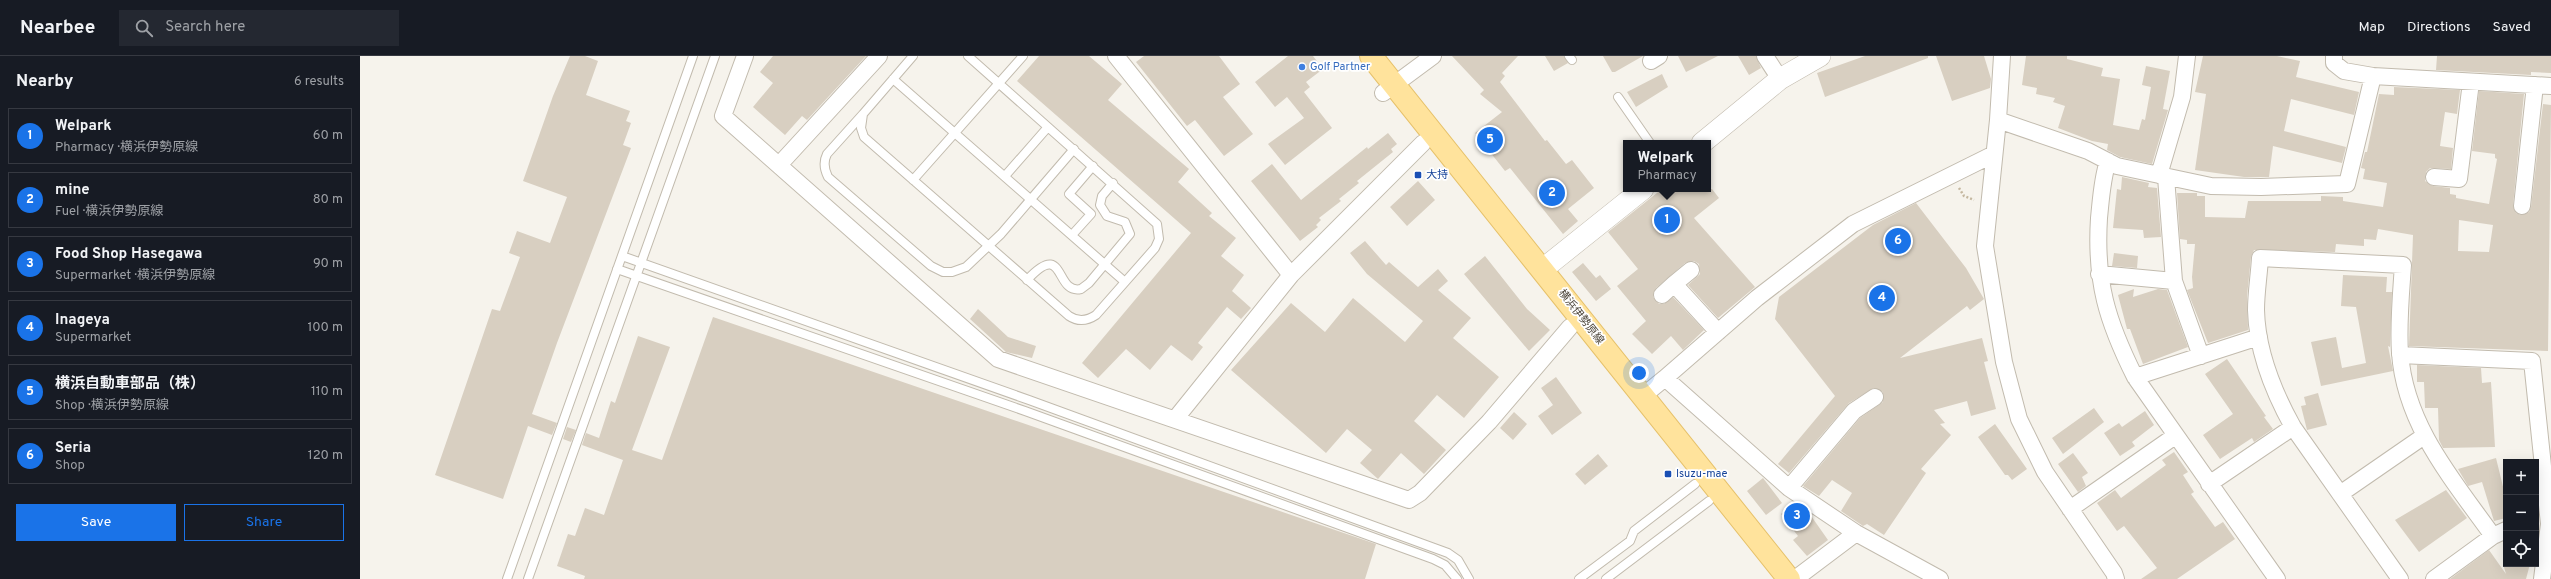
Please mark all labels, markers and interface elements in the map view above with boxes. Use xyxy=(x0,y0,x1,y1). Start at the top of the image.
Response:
search box xyxy=(119,10,399,46)
text: Nearbee xyxy=(20,16,95,40)
icon: search xyxy=(133,17,155,39)
text: Search here xyxy=(165,18,245,37)
text: Map xyxy=(2359,19,2385,36)
text: Directions xyxy=(2407,19,2471,36)
text: Saved xyxy=(2493,19,2531,36)
place label: Golf Partner xyxy=(1310,60,1371,74)
marker: Golf Partner xyxy=(1297,62,1307,72)
text: Nearby xyxy=(16,71,73,93)
text: 6 results xyxy=(294,74,344,90)
text: Welpark xyxy=(55,117,112,136)
pin: 5 xyxy=(1477,125,1503,155)
text: 1 xyxy=(27,128,33,144)
text: 60 m xyxy=(313,128,343,144)
text: Pharmacy · 横浜伊勢原線 xyxy=(55,140,198,156)
popup xyxy=(1623,140,1711,192)
text: Welpark xyxy=(1637,149,1694,168)
place label: 大持 xyxy=(1426,168,1448,182)
text: Pharmacy xyxy=(1637,168,1697,184)
marker: 大持 xyxy=(1413,170,1423,180)
pin: 2 xyxy=(1539,178,1565,208)
text: mine xyxy=(55,181,90,200)
text: 2 xyxy=(26,192,34,208)
text: 80 m xyxy=(313,192,343,208)
text: Fuel · 横浜伊勢原線 xyxy=(55,204,164,220)
pin: 1 xyxy=(1654,205,1680,235)
pin: 6 xyxy=(1885,226,1911,256)
text: Food Shop Hasegawa xyxy=(55,245,202,264)
text: 3 xyxy=(26,256,34,272)
text: 90 m xyxy=(313,256,343,272)
text: Supermarket · 横浜伊勢原線 xyxy=(55,268,215,284)
pin: 4 xyxy=(1869,283,1895,313)
street label: 横浜伊勢原線 xyxy=(1555,287,1607,347)
text: Inageya xyxy=(55,311,110,330)
text: 4 xyxy=(26,320,34,336)
text: 100 m xyxy=(307,320,343,336)
text: Supermarket xyxy=(55,330,131,346)
your location xyxy=(1629,363,1649,383)
text: 横浜自動車部品（株） xyxy=(55,375,205,394)
text: 5 xyxy=(26,384,34,400)
text: 110 m xyxy=(311,384,343,400)
text: Shop · 横浜伊勢原線 xyxy=(55,398,169,414)
text: Seria xyxy=(55,439,91,458)
text: 6 xyxy=(26,448,34,464)
text: 120 m xyxy=(308,448,343,464)
text: Shop xyxy=(55,458,85,474)
map controls xyxy=(2503,459,2539,567)
button: + xyxy=(2503,459,2539,495)
place label: Isuzu-mae xyxy=(1676,467,1728,481)
marker: Isuzu-mae xyxy=(1663,469,1673,479)
button: − xyxy=(2503,495,2539,531)
pin: 3 xyxy=(1784,501,1810,531)
button: Save xyxy=(16,504,176,541)
button: Share xyxy=(184,504,344,541)
button: locate xyxy=(2503,531,2539,567)

